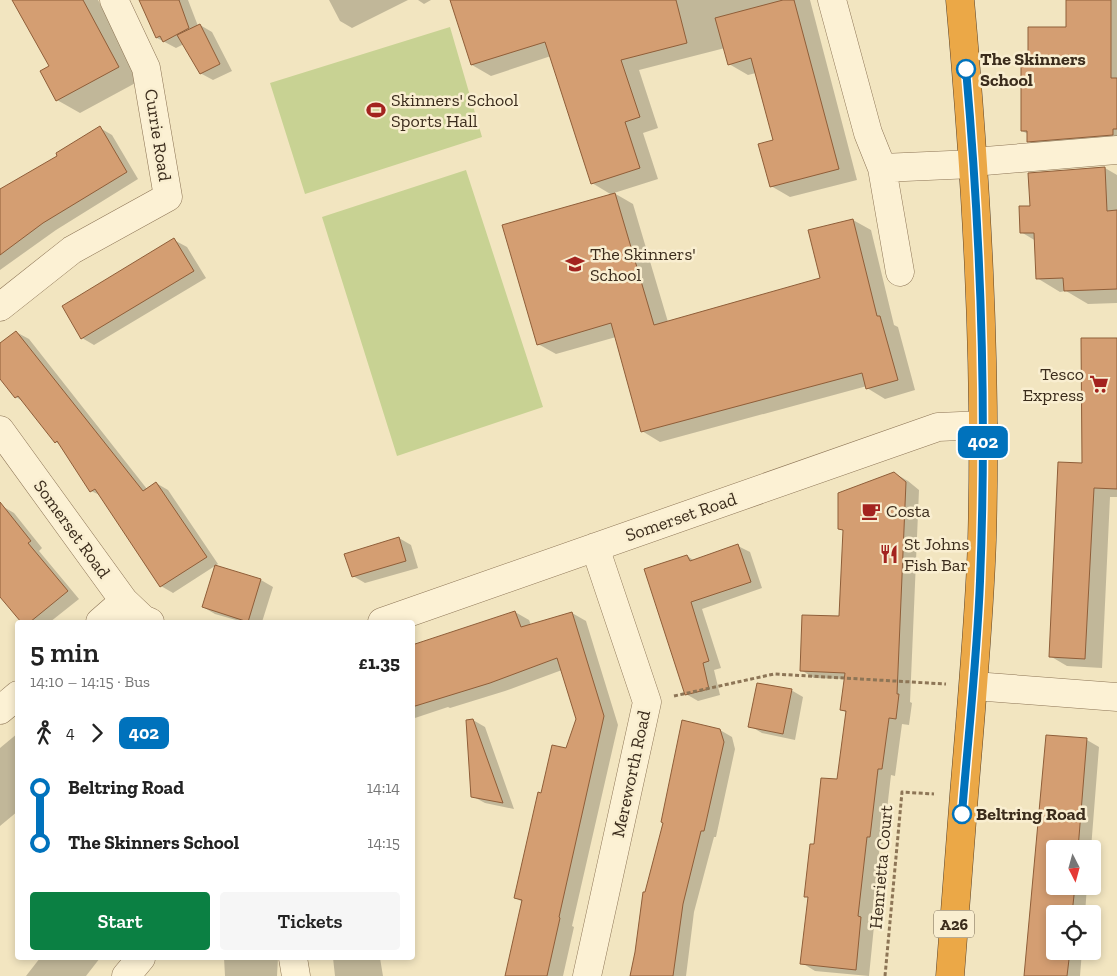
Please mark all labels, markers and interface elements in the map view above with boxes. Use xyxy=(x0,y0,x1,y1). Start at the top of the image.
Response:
place label: The Skinners School xyxy=(980,48,1086,91)
marker: The Skinners School xyxy=(956,59,976,79)
street label: Currie Road xyxy=(140,87,176,183)
place label: Skinners' School Sports Hall xyxy=(391,89,519,132)
sports icon: Skinners' School Sports Hall xyxy=(365,99,387,121)
place label: The Skinners' School xyxy=(590,243,696,286)
school or university icon: The Skinners' School xyxy=(564,253,586,275)
place label: Tesco Express xyxy=(1022,363,1084,406)
supermarket icon: Tesco Express xyxy=(1088,373,1110,395)
line badge: 402 xyxy=(954,426,1012,458)
text: 402 xyxy=(968,431,998,453)
street label: Somerset Road xyxy=(29,476,115,583)
street label: Somerset Road xyxy=(622,488,740,546)
cafe icon: Costa xyxy=(860,500,882,522)
place label: Costa xyxy=(886,500,930,522)
place label: St Johns Fish Bar xyxy=(904,533,969,576)
restaurant icon: St Johns Fish Bar xyxy=(878,543,900,565)
text: 5 min xyxy=(30,636,99,669)
text: £1.35 xyxy=(359,651,400,674)
text: 14:10 – 14:15 · Bus xyxy=(30,672,150,691)
street label: Mereworth Road xyxy=(607,708,655,840)
icon: walk xyxy=(30,719,58,747)
icon: forward xyxy=(83,719,111,747)
text: 402 xyxy=(129,722,159,744)
text: 4 xyxy=(66,723,75,742)
text: Beltring Road xyxy=(68,776,184,799)
text: 14:14 xyxy=(367,778,400,797)
place label: Beltring Road xyxy=(976,803,1087,825)
street label: Henrietta Court xyxy=(865,804,897,930)
marker: Beltring Road xyxy=(952,804,972,824)
text: The Skinners School xyxy=(68,831,239,854)
text: 14:15 xyxy=(367,833,400,852)
north arrow xyxy=(1046,840,1101,895)
map controls xyxy=(1046,840,1101,960)
button: Start xyxy=(30,892,210,950)
button: Tickets xyxy=(220,892,400,950)
button: locate xyxy=(1046,905,1101,960)
road number: A26 xyxy=(934,911,974,938)

